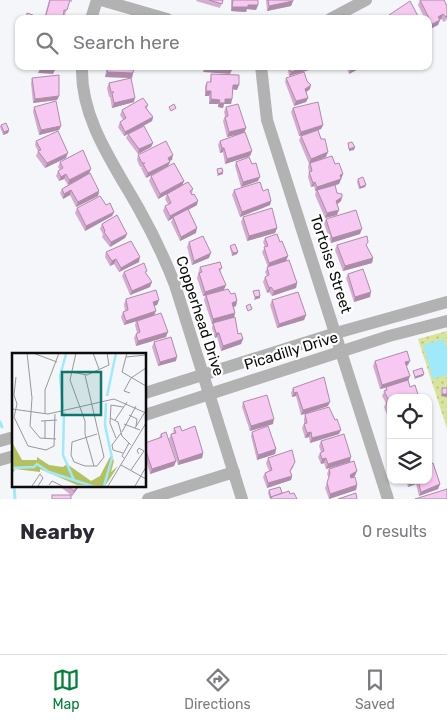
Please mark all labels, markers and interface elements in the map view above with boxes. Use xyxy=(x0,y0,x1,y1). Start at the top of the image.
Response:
search box xyxy=(15,15,432,70)
icon: search xyxy=(33,29,61,57)
text: Search here xyxy=(73,31,180,54)
street label: Tortoise Street xyxy=(307,212,355,316)
street label: Copperhead Drive xyxy=(172,254,228,378)
street label: Picadilly Drive xyxy=(242,328,340,374)
inset map xyxy=(12,353,146,487)
map controls xyxy=(387,394,432,484)
button: locate xyxy=(387,394,432,439)
button: layers xyxy=(387,439,432,484)
text: Nearby xyxy=(20,519,95,544)
text: 0 results xyxy=(362,522,427,541)
tab: Map xyxy=(52,666,80,713)
tab: Directions xyxy=(184,666,251,713)
tab: Saved xyxy=(355,666,395,713)

